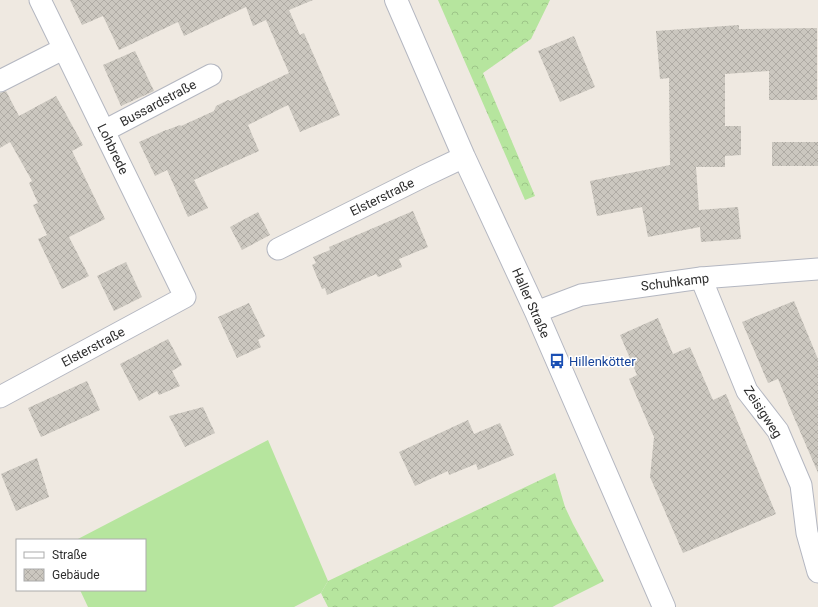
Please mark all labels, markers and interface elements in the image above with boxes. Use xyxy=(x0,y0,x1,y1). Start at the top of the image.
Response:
street label: Bussardstraße xyxy=(117,77,199,129)
street label: Lohbrede xyxy=(94,121,132,177)
street label: Elsterstraße xyxy=(347,175,417,219)
street label: Haller Straße xyxy=(509,266,553,340)
street label: Schuhkamp xyxy=(640,270,710,294)
street label: Elsterstraße xyxy=(59,324,127,370)
bus stop icon: Hillenkötter xyxy=(548,352,566,370)
place label: Hillenkötter xyxy=(569,354,636,369)
street label: Zeisigweg xyxy=(741,383,785,441)
legend xyxy=(16,539,146,591)
text: Straße xyxy=(52,548,87,562)
text: Gebäude xyxy=(52,568,100,582)

